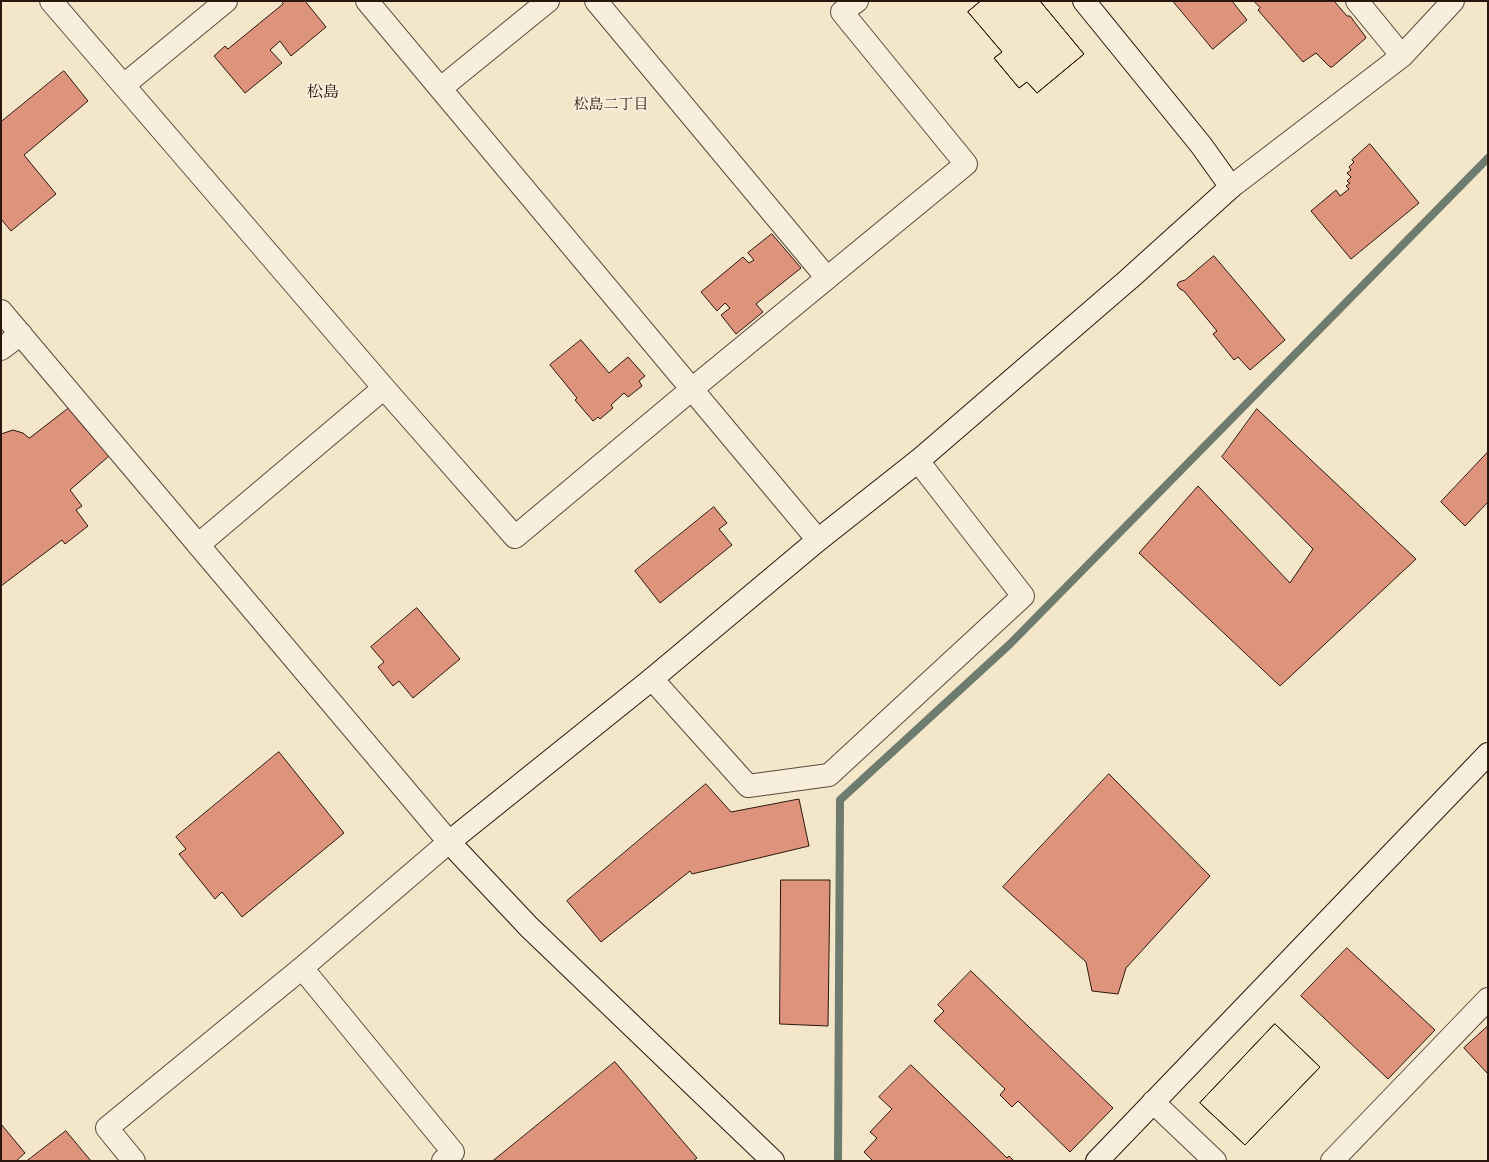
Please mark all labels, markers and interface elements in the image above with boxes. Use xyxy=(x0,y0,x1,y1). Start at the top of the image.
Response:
district label: 松島 xyxy=(307,84,339,104)
district label: 松島二丁目 xyxy=(574,97,648,115)

